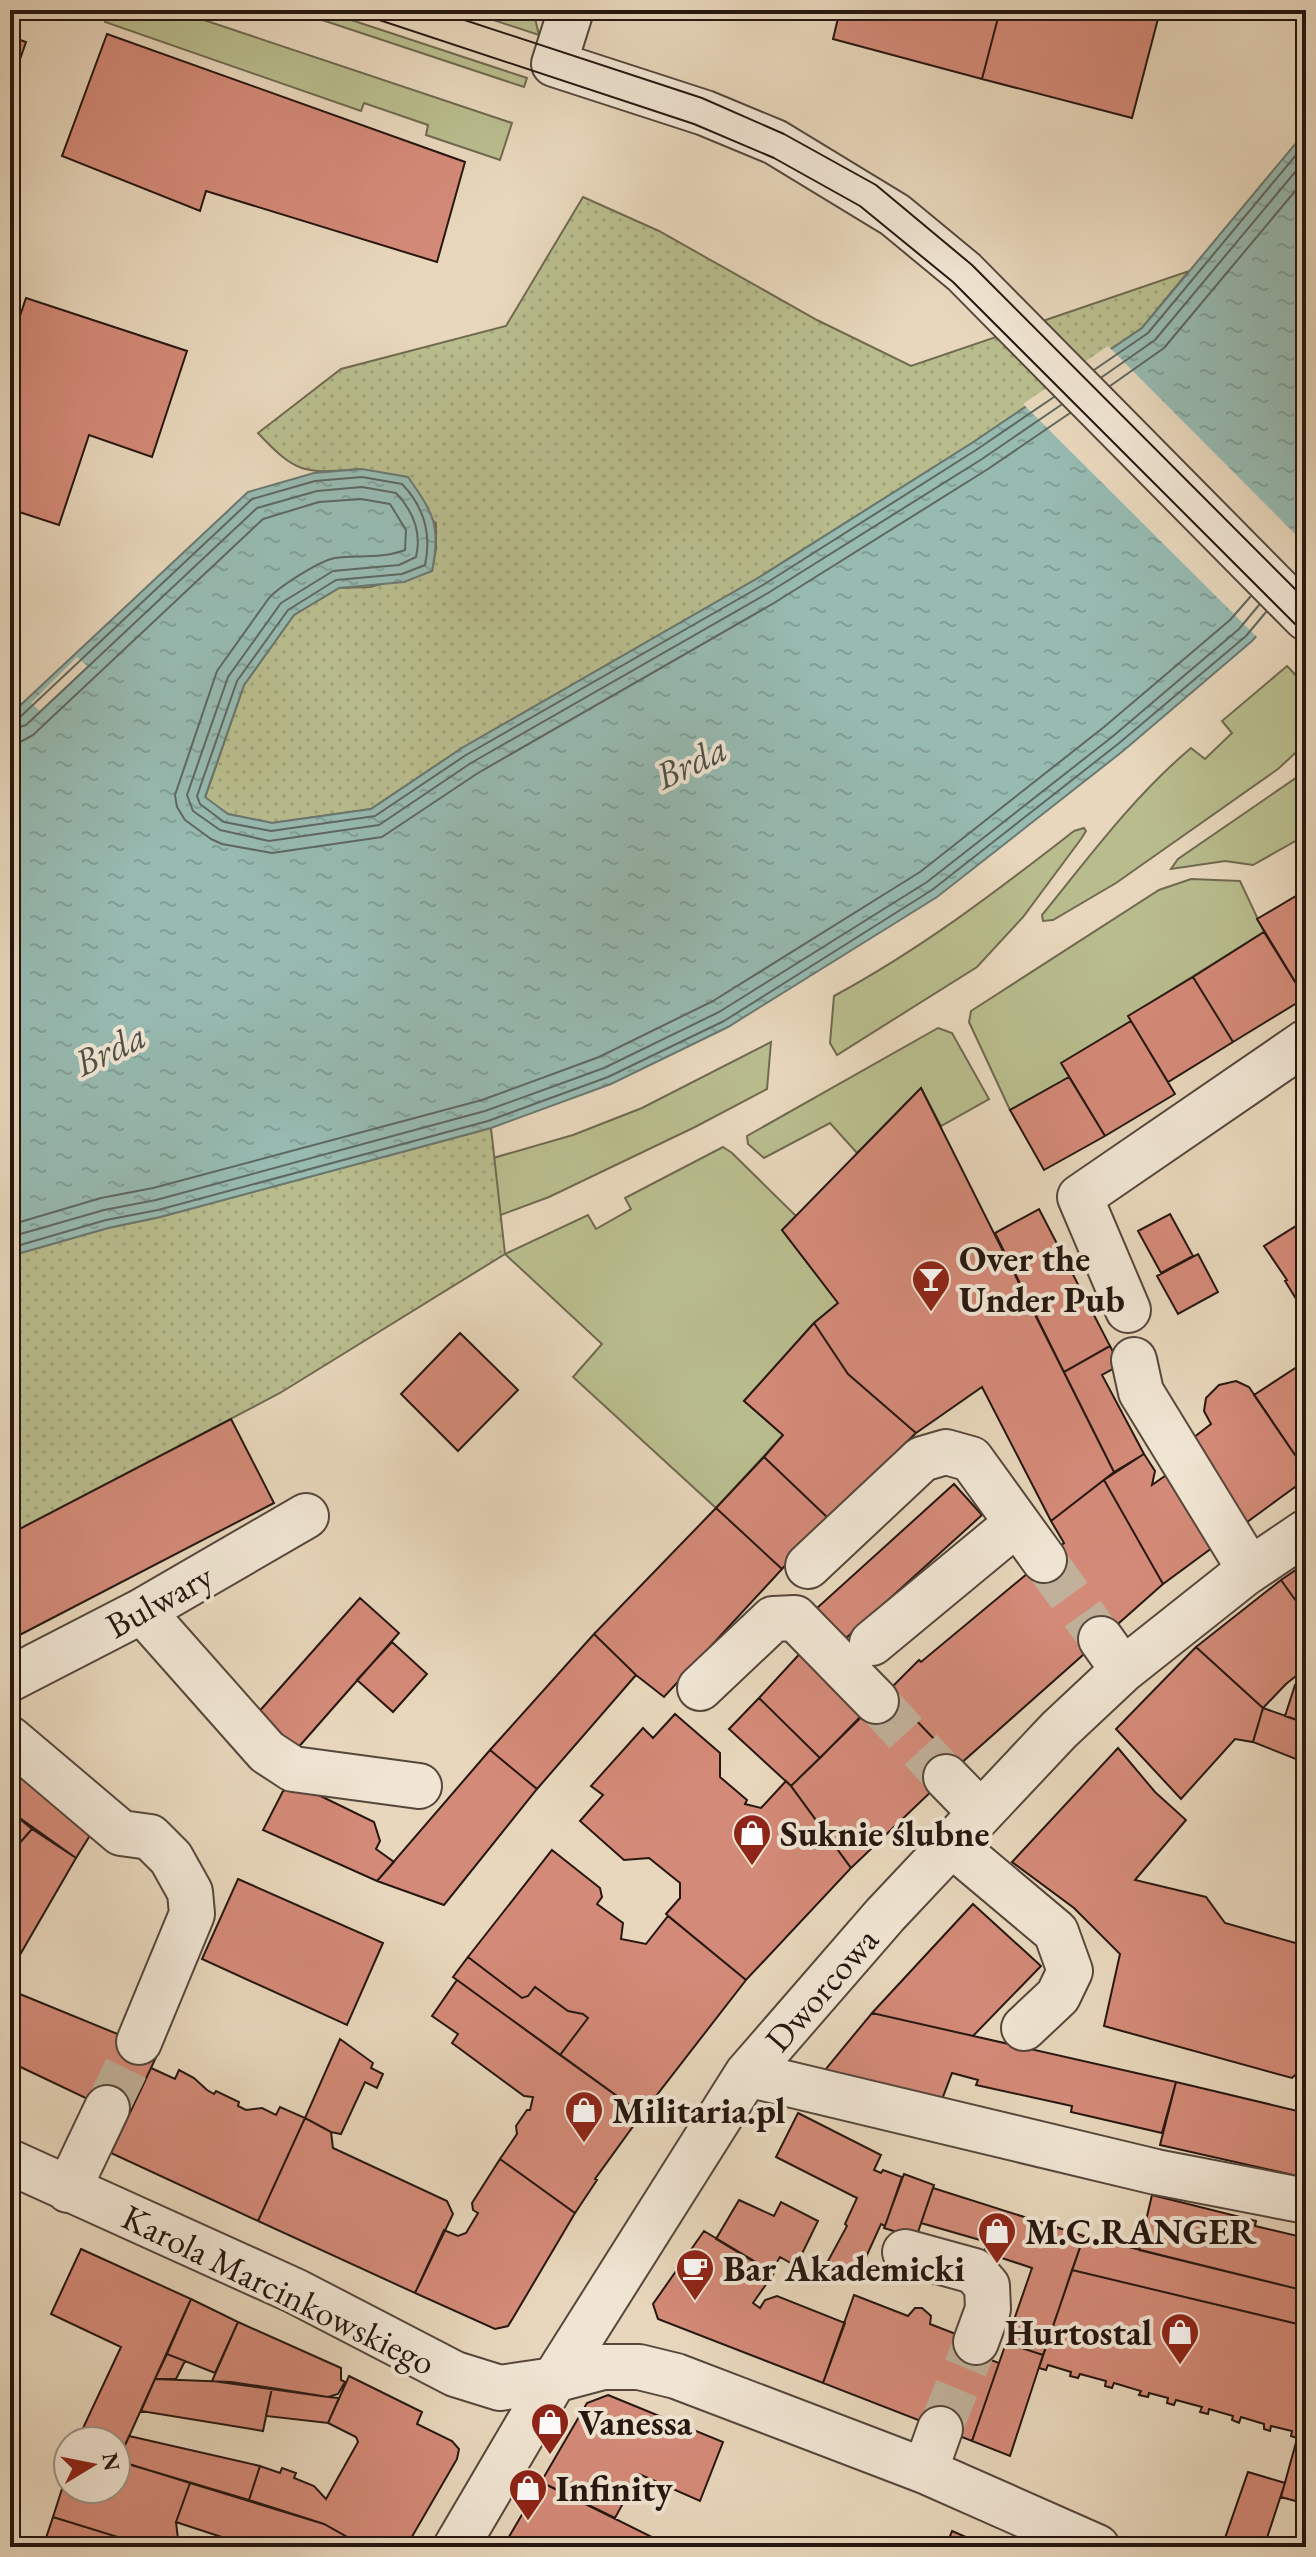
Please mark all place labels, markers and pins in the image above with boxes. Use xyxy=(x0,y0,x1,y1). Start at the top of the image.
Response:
place label: Over the Under Pub xyxy=(959,1235,1125,1323)
bar icon: Over the Under Pub xyxy=(910,1258,952,1313)
place label: Suknie ślubne xyxy=(780,1810,989,1857)
shop icon: Suknie ślubne xyxy=(731,1812,773,1867)
place label: Militaria.pl xyxy=(612,2087,786,2134)
shop icon: Militaria.pl xyxy=(563,2089,605,2144)
place label: M.C.RANGER xyxy=(1025,2208,1257,2255)
shop icon: M.C.RANGER xyxy=(976,2210,1018,2265)
place label: Bar Akademicki xyxy=(723,2245,965,2292)
cafe icon: Bar Akademicki xyxy=(674,2247,716,2302)
place label: Hurtostal xyxy=(1005,2309,1152,2356)
shop icon: Hurtostal xyxy=(1159,2311,1201,2366)
place label: Vanessa xyxy=(578,2399,693,2446)
shop icon: Vanessa xyxy=(529,2401,571,2456)
place label: Infinity xyxy=(556,2465,673,2512)
shop icon: Infinity xyxy=(507,2467,549,2522)

